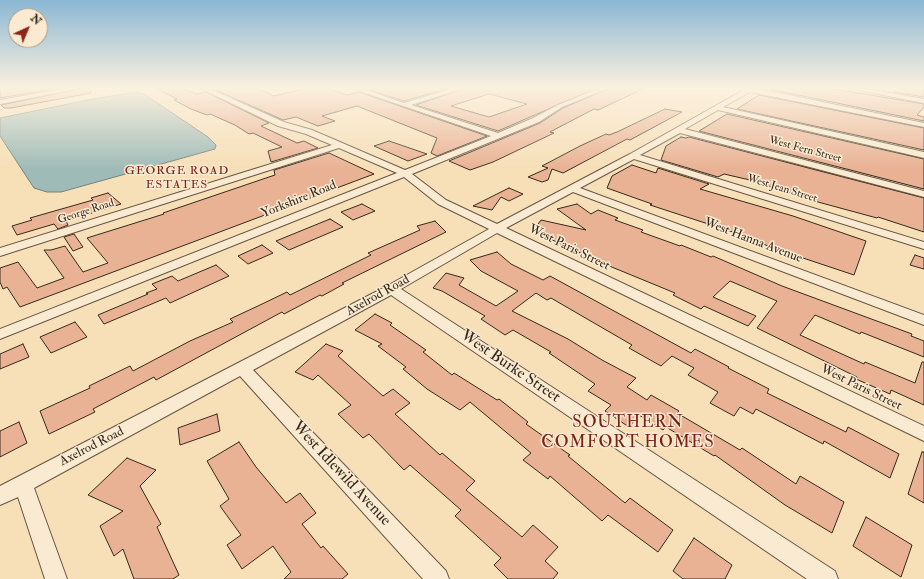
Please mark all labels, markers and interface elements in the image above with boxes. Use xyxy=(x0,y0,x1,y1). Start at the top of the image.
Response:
north arrow xyxy=(8,8,48,48)
text: N xyxy=(28,12,44,28)
street label: West Fern Street xyxy=(767,134,843,166)
district label: GEORGE ROAD ESTATES xyxy=(125,164,229,192)
street label: West Jean Street xyxy=(745,172,819,206)
street label: Yorkshire Road xyxy=(259,178,339,222)
street label: George Road xyxy=(56,197,116,227)
street label: West Hanna Avenue xyxy=(702,215,804,267)
street label: West Paris Street xyxy=(526,222,612,274)
street label: Axelrod Road xyxy=(344,272,412,320)
street label: West Burke Street xyxy=(456,327,564,407)
street label: West Paris Street xyxy=(818,362,904,414)
district label: SOUTHERN COMFORT HOMES xyxy=(541,413,715,453)
street label: West Idlewild Avenue xyxy=(288,418,394,530)
street label: Axelrod Road xyxy=(57,424,127,470)

